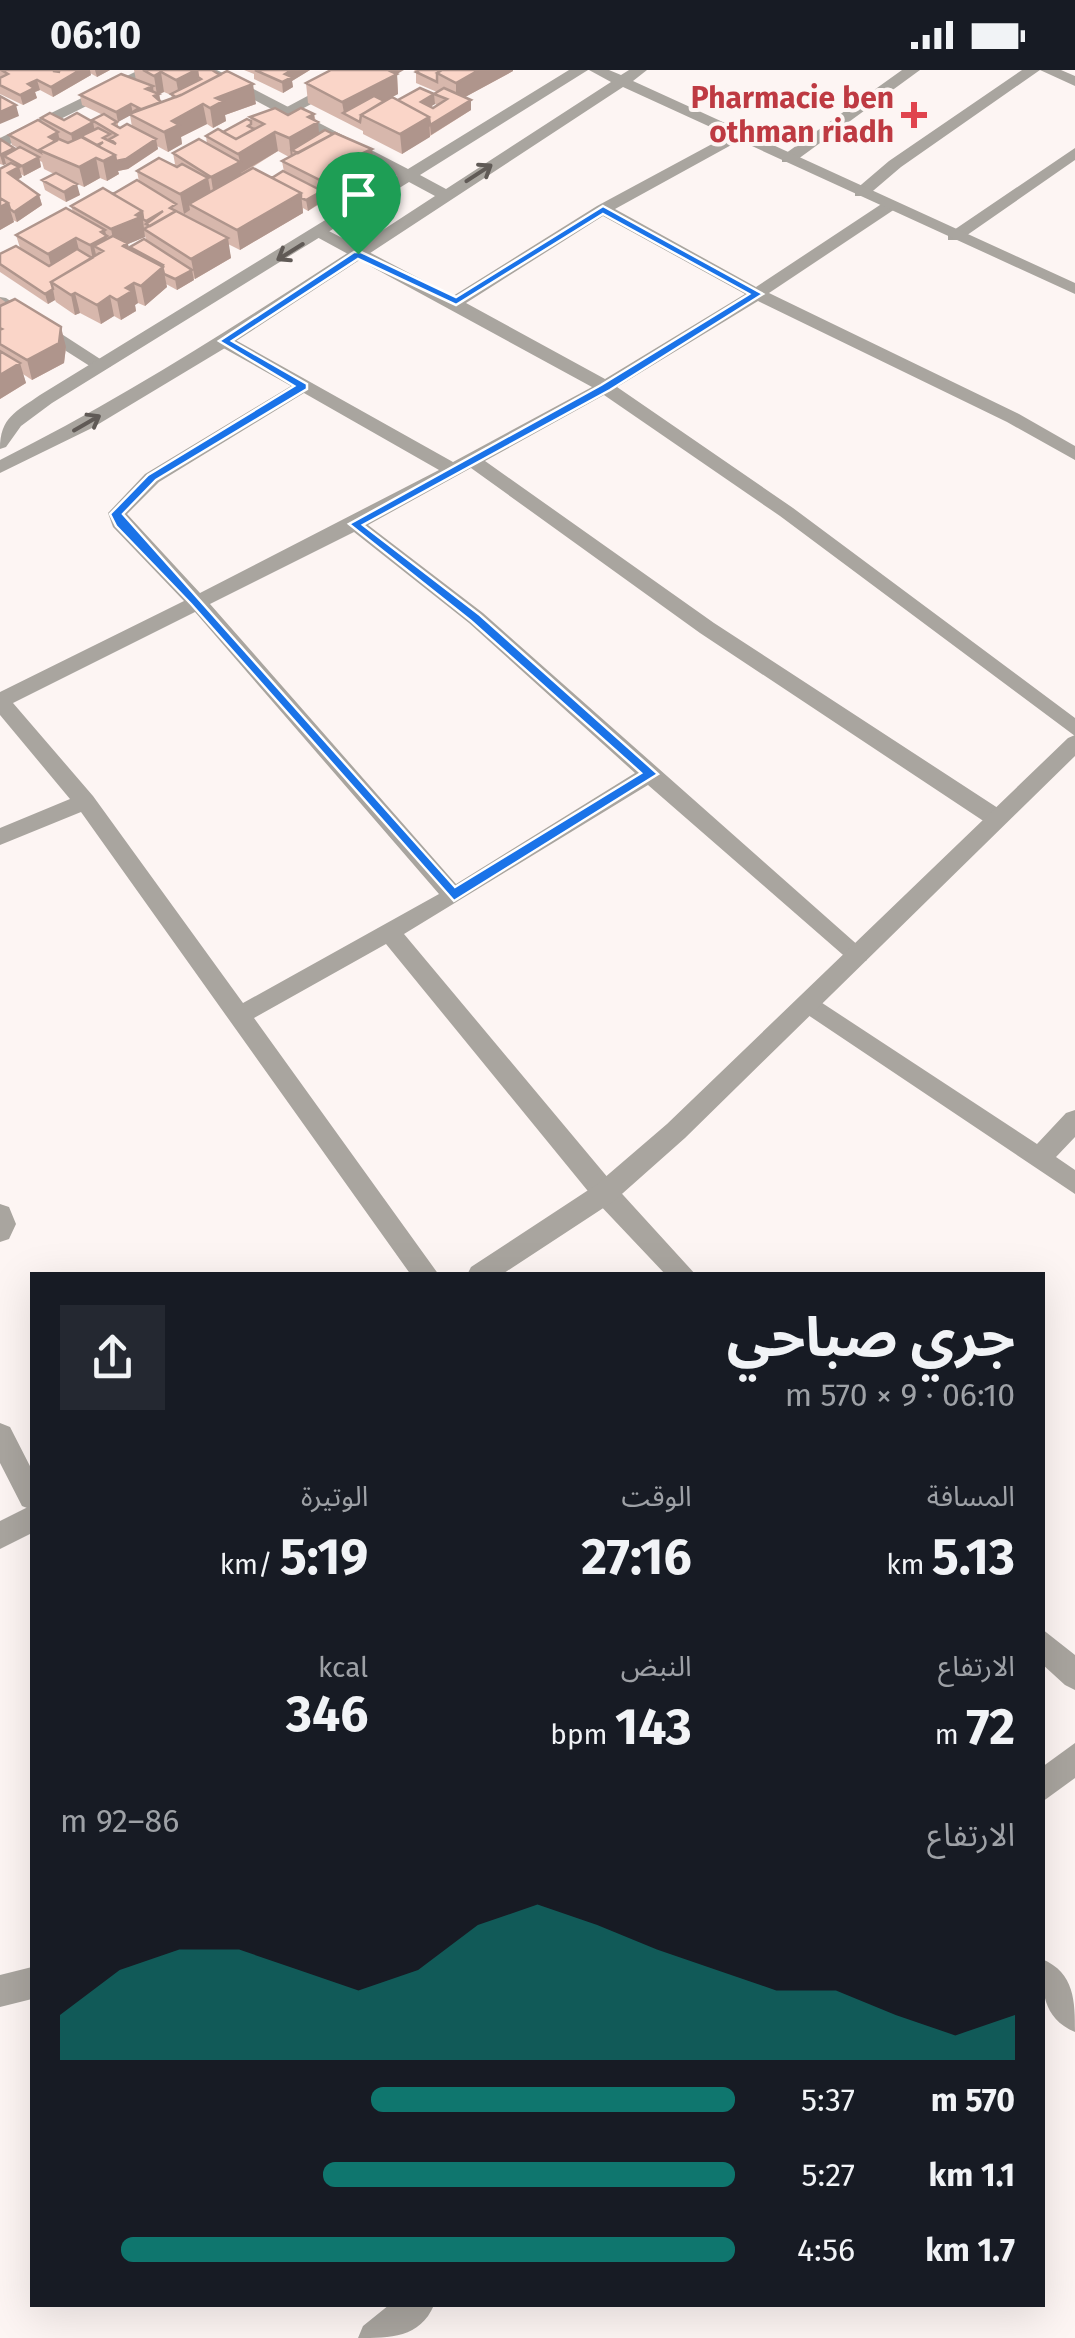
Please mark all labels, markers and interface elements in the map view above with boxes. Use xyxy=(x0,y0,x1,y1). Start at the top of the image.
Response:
text: 06:10 xyxy=(50,12,141,58)
place label: Pharmacie ben othman riadh xyxy=(691,80,894,150)
marker: Pharmacie ben othman riadh xyxy=(903,104,925,126)
pin xyxy=(316,152,401,255)
one-way arrow xyxy=(465,163,493,184)
icon: arrive xyxy=(331,167,386,222)
one-way arrow xyxy=(276,242,305,263)
one-way arrow xyxy=(72,412,101,432)
button: share xyxy=(60,1305,165,1410)
text: جري صباحي xyxy=(727,1305,1015,1371)
text: 06:10 · 9 × 570 m xyxy=(785,1376,1015,1414)
text: الوتيرة xyxy=(301,1480,368,1513)
text: الوقت xyxy=(621,1480,692,1513)
text: المسافة xyxy=(927,1480,1015,1513)
text: 5:19 xyxy=(280,1527,368,1587)
text: 27:16 xyxy=(581,1527,692,1587)
text: 5.13 xyxy=(932,1527,1015,1587)
text: /km xyxy=(220,1548,280,1581)
text: km xyxy=(886,1548,932,1581)
text: النبض xyxy=(621,1650,692,1683)
text: الارتفاع xyxy=(938,1650,1015,1683)
text: kcal xyxy=(318,1651,368,1684)
text: 346 xyxy=(286,1684,368,1744)
text: 143 xyxy=(615,1697,692,1757)
text: 72 xyxy=(966,1697,1015,1757)
text: bpm xyxy=(550,1718,615,1751)
text: m xyxy=(935,1718,966,1751)
text: 86–92 m xyxy=(60,1802,179,1840)
text: الارتفاع xyxy=(927,1816,1015,1854)
text: 5:37 xyxy=(801,2081,855,2119)
text: 570 m xyxy=(931,2081,1015,2119)
text: 5:27 xyxy=(802,2156,855,2194)
text: 1.1 km xyxy=(929,2156,1015,2194)
text: 4:56 xyxy=(797,2231,855,2269)
text: 1.7 km xyxy=(925,2231,1015,2269)

